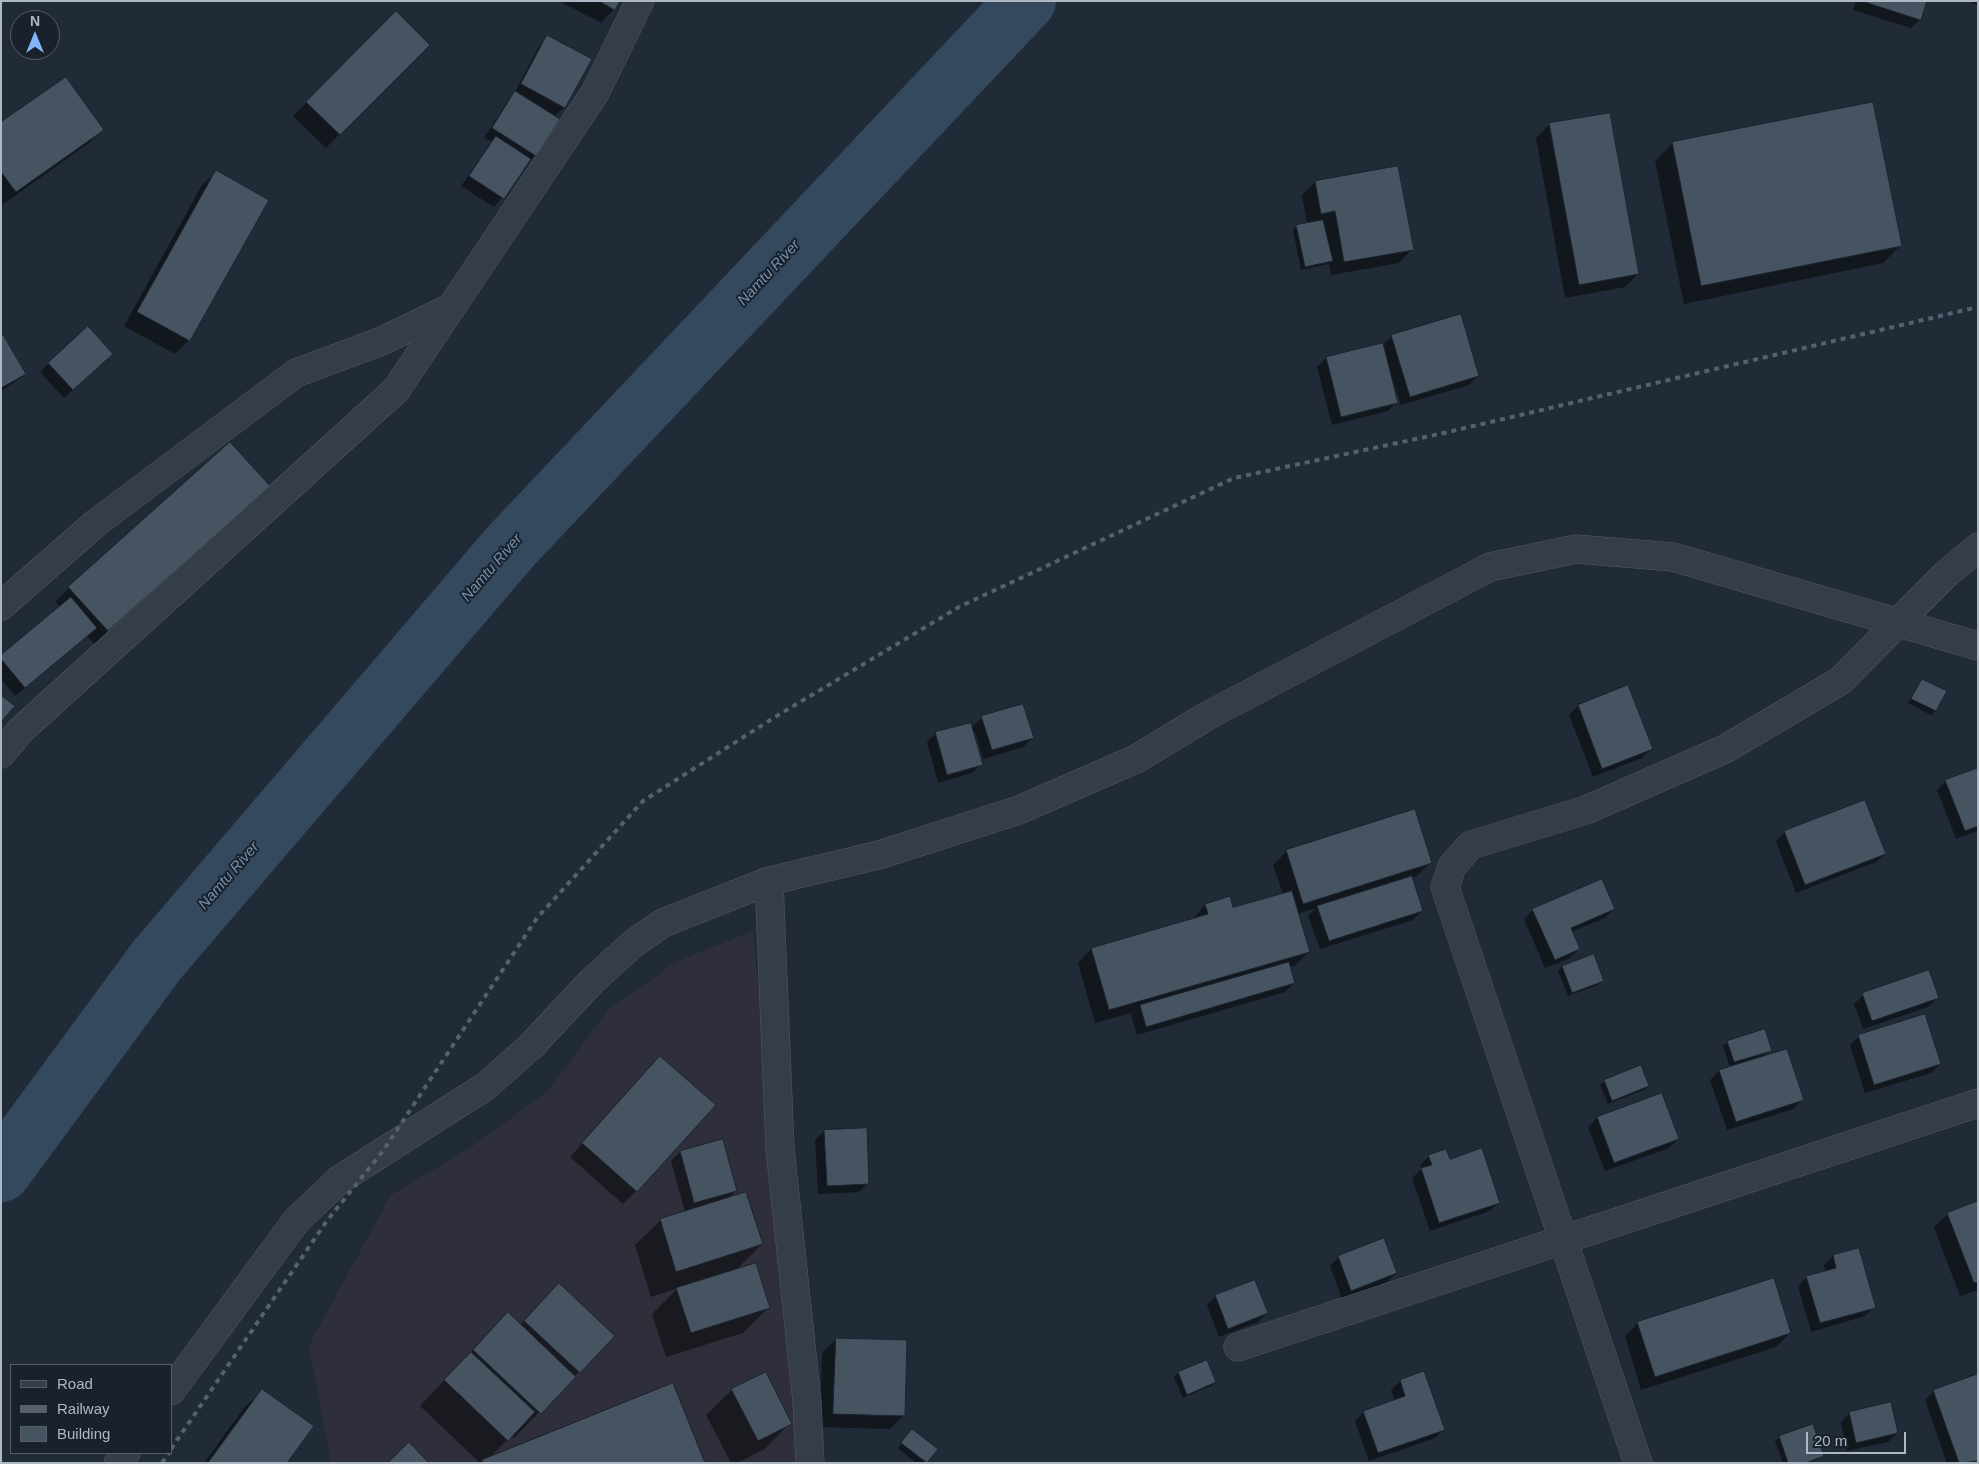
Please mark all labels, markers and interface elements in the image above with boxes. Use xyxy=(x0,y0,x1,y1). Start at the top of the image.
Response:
north arrow xyxy=(10,10,60,60)
text: N xyxy=(30,13,40,29)
water label: Namtu River xyxy=(734,236,804,310)
water label: Namtu River xyxy=(458,531,526,605)
water label: Namtu River xyxy=(195,839,263,913)
legend xyxy=(10,1364,172,1454)
text: Road xyxy=(57,1375,93,1392)
text: Railway xyxy=(57,1400,110,1417)
scale bar xyxy=(1809,1422,1909,1454)
text: Building xyxy=(57,1425,110,1442)
text: 20 m xyxy=(1814,1432,1847,1449)

